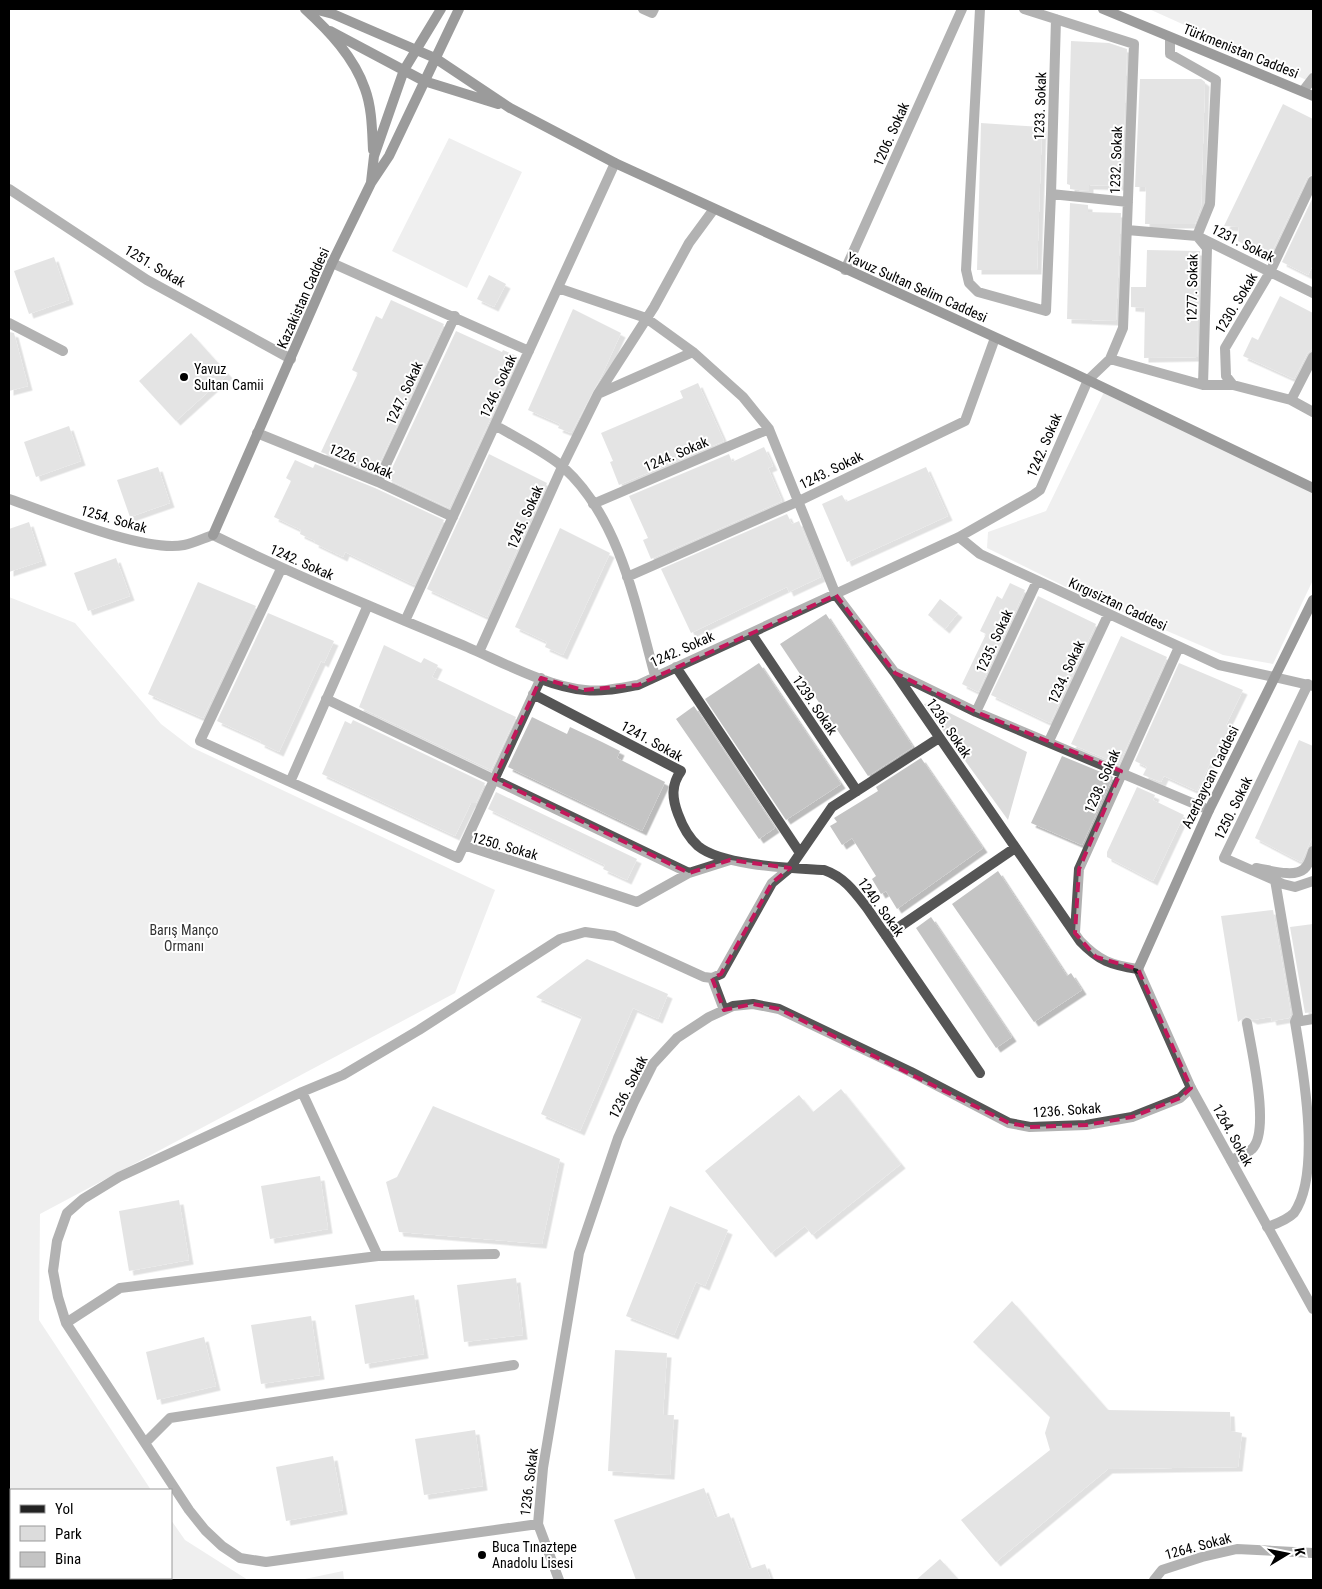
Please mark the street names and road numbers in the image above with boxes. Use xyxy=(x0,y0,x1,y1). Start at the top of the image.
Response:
street label: Türkmenistan Caddesi xyxy=(1181,21,1301,81)
street label: 1233. Sokak xyxy=(1031,71,1049,140)
street label: 1206. Sokak xyxy=(870,99,912,168)
street label: 1232. Sokak xyxy=(1107,125,1125,194)
street label: 1231. Sokak xyxy=(1209,221,1278,265)
street label: 1251. Sokak xyxy=(122,242,189,291)
street label: Kazakistan Caddesi xyxy=(274,245,332,351)
street label: Yavuz Sultan Selim Caddesi xyxy=(844,249,990,325)
street label: 1277. Sokak xyxy=(1183,253,1201,322)
street label: 1230. Sokak xyxy=(1212,269,1261,336)
street label: 1246. Sokak xyxy=(476,351,520,420)
street label: 1247. Sokak xyxy=(382,358,426,427)
street label: 1242. Sokak xyxy=(1023,410,1065,480)
street label: 1244. Sokak xyxy=(641,433,711,475)
street label: 1226. Sokak xyxy=(326,440,396,482)
street label: 1243. Sokak xyxy=(797,448,866,492)
street label: 1245. Sokak xyxy=(504,482,546,551)
street label: 1254. Sokak xyxy=(79,502,150,536)
street label: 1242. Sokak xyxy=(268,541,337,583)
street label: Kırgısiztan Caddesi xyxy=(1066,574,1170,634)
street label: 1235. Sokak xyxy=(972,606,1016,675)
street label: 1242. Sokak xyxy=(648,628,717,670)
street label: 1234. Sokak xyxy=(1044,637,1088,706)
street label: 1239. Sokak xyxy=(789,672,841,738)
street label: 1236. Sokak xyxy=(923,695,975,761)
street label: 1241. Sokak xyxy=(618,717,686,765)
street label: Azerbaycan Caddesi xyxy=(1178,723,1242,831)
street label: 1238. Sokak xyxy=(1081,746,1123,815)
street label: 1250. Sokak xyxy=(1211,773,1255,842)
street label: 1250. Sokak xyxy=(470,829,541,863)
street label: 1240. Sokak xyxy=(854,875,908,940)
street label: 1236. Sokak xyxy=(605,1052,651,1121)
street label: 1236. Sokak xyxy=(1032,1100,1102,1120)
street label: 1264. Sokak xyxy=(1209,1101,1257,1169)
street label: 1236. Sokak xyxy=(517,1447,541,1517)
street label: 1264. Sokak xyxy=(1163,1529,1234,1563)

